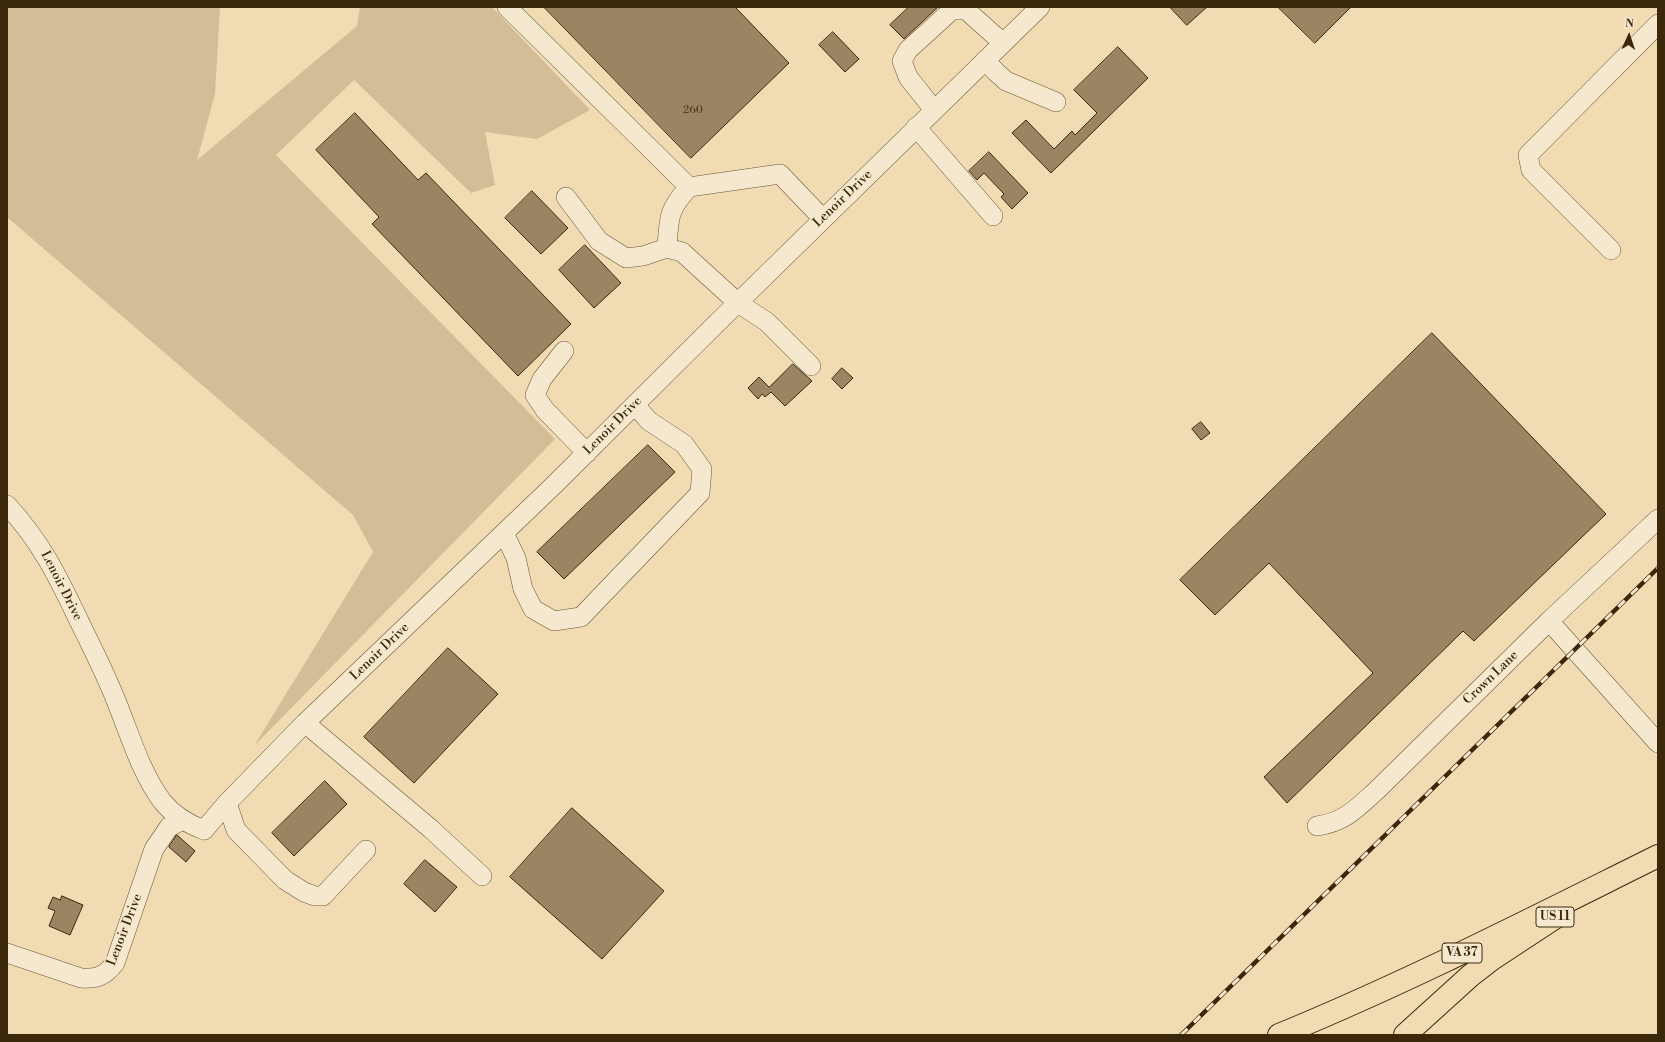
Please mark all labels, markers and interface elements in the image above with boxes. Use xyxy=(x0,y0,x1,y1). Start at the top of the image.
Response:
north arrow xyxy=(1609,16,1649,56)
text: N xyxy=(1625,17,1634,31)
house number: 260 xyxy=(683,103,703,117)
street label: Lenoir Drive xyxy=(810,167,876,231)
street label: Lenoir Drive xyxy=(581,394,645,458)
street label: Lenoir Drive xyxy=(37,549,85,623)
street label: Lenoir Drive xyxy=(347,620,413,684)
street label: Crown Lane xyxy=(1460,648,1522,708)
street label: Lenoir Drive xyxy=(104,892,146,968)
road number: US 11 xyxy=(1536,907,1574,927)
road number: VA 37 xyxy=(1442,943,1482,963)

